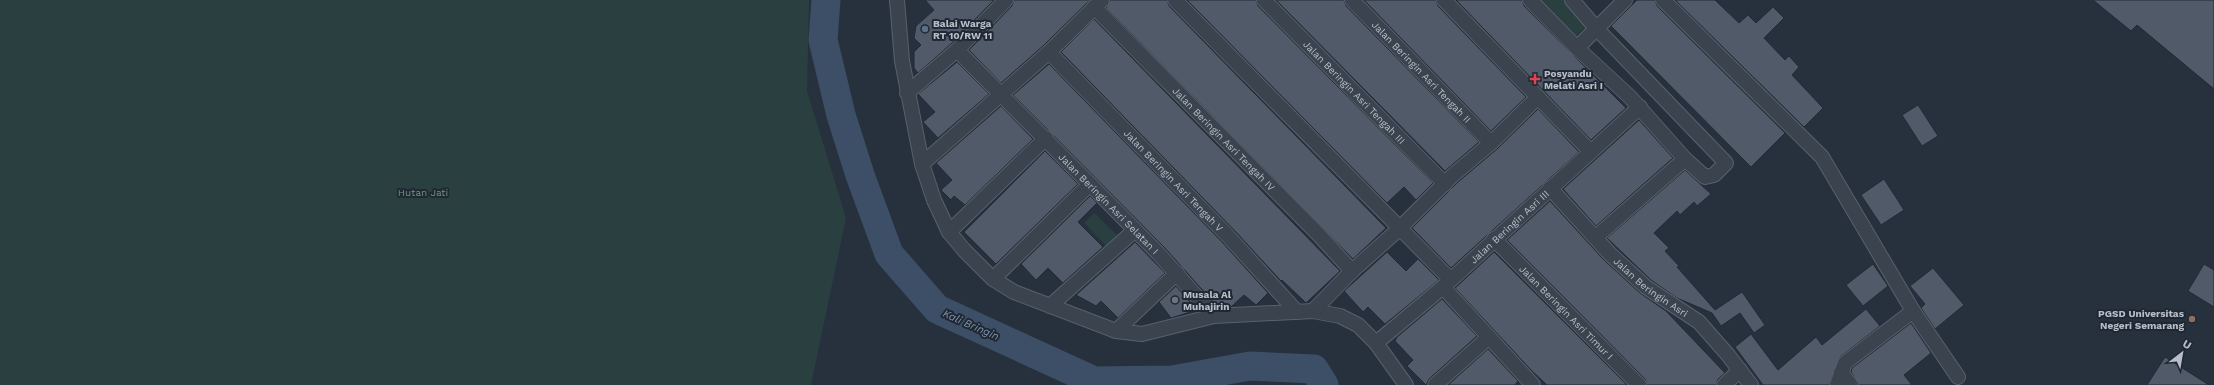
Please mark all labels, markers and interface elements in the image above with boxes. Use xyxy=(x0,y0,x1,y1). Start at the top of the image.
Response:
place label: Balai Warga RT 10/RW 11 xyxy=(933,18,992,41)
street label: Jalan Beringin Asri Tengah II xyxy=(1370,19,1473,125)
marker: Balai Warga RT 10/RW 11 xyxy=(920,24,930,34)
street label: Jalan Beringin Asri Tengah III xyxy=(1301,38,1408,146)
place label: Posyandu Melati Asri I xyxy=(1544,68,1603,91)
marker: Posyandu Melati Asri I xyxy=(1529,73,1541,85)
street label: Jalan Beringin Asri Tengah IV xyxy=(1171,85,1278,193)
street label: Jalan Beringin Asri Tengah V xyxy=(1122,127,1226,234)
street label: Jalan Beringin Asri Selatan I xyxy=(1057,151,1161,256)
park label: Hutan Jati xyxy=(398,187,448,198)
street label: Jalan Beringin Asri III xyxy=(1467,188,1551,265)
street label: Jalan Beringin Asri xyxy=(1612,255,1690,319)
street label: Jalan Beringin Asri Timur I xyxy=(1517,263,1616,361)
place label: Musala Al Muhajirin xyxy=(1183,289,1232,312)
marker: Musala Al Muhajirin xyxy=(1170,295,1180,305)
water label: Kali Bringin xyxy=(941,307,1001,343)
place label: PGSD Universitas Negeri Semarang xyxy=(2098,308,2185,331)
marker: PGSD Universitas Negeri Semarang xyxy=(2187,314,2197,324)
north arrow xyxy=(2162,333,2202,373)
text: U xyxy=(2180,337,2194,353)

